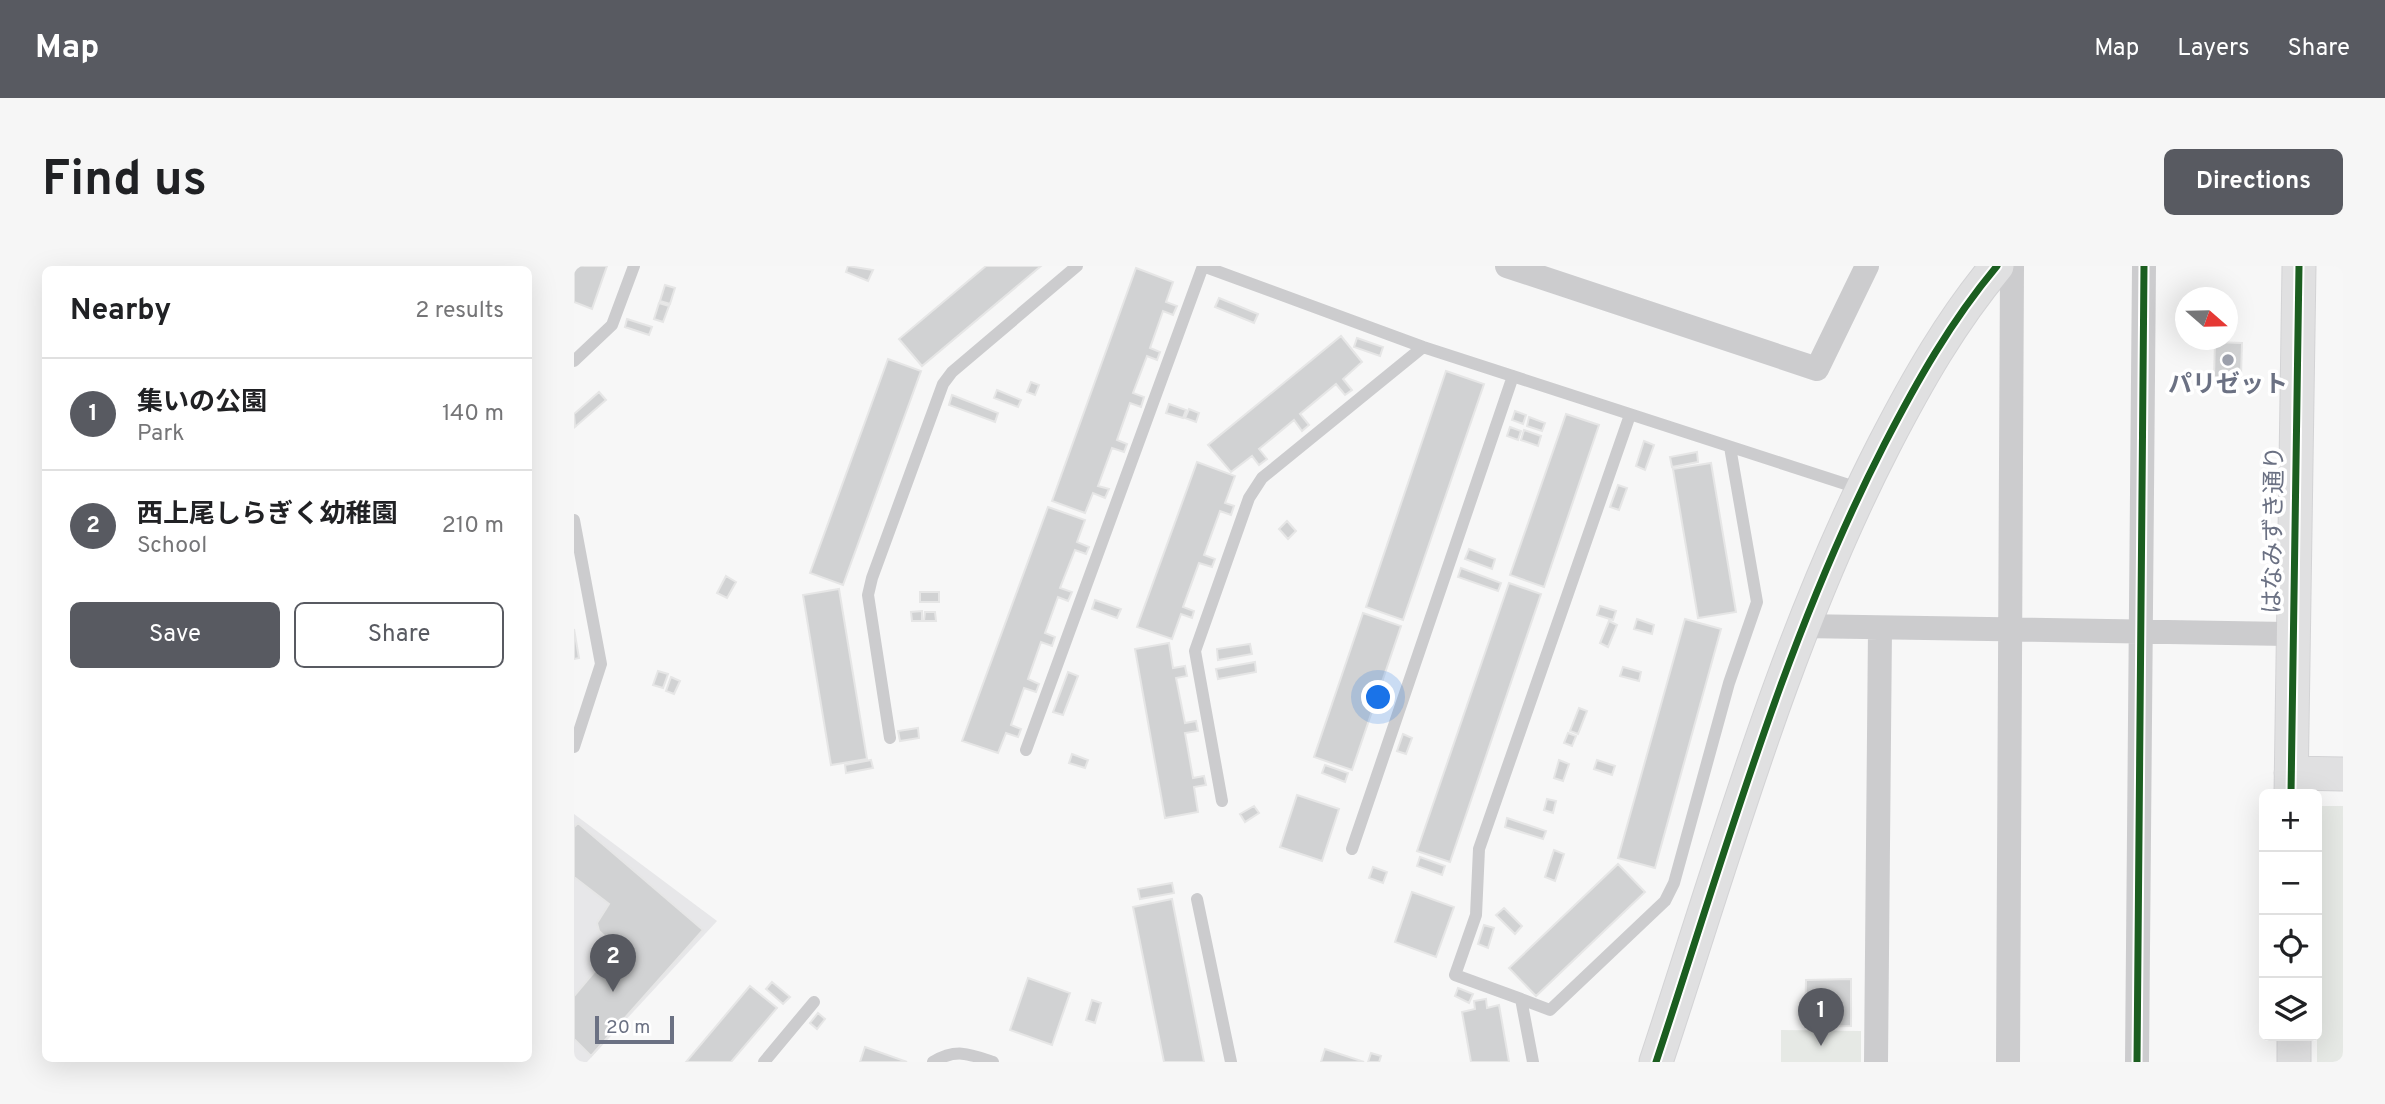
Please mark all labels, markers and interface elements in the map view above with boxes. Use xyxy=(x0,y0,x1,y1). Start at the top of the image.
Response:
text: Map xyxy=(35,28,99,70)
text: Map xyxy=(2094,34,2139,64)
text: Layers xyxy=(2177,34,2249,64)
text: Share xyxy=(2287,34,2350,64)
button: Directions xyxy=(2164,149,2343,215)
text: Find us xyxy=(42,151,207,213)
north arrow xyxy=(2175,287,2238,350)
text: Nearby xyxy=(70,293,171,330)
text: 2 results xyxy=(415,297,504,326)
marker: パリゼット xyxy=(2220,352,2236,368)
place label: パリゼット xyxy=(2168,371,2288,401)
text: 集いの公園 xyxy=(137,387,267,420)
text: 1 xyxy=(88,400,98,429)
text: 140 m xyxy=(442,400,504,429)
text: Park xyxy=(137,420,184,449)
street label: はなみずき通り xyxy=(2259,446,2291,614)
text: 西上尾しらぎく幼稚園 xyxy=(137,499,398,532)
text: 2 xyxy=(86,512,100,541)
text: 210 m xyxy=(442,512,504,541)
text: School xyxy=(137,532,207,561)
button: Save xyxy=(70,602,280,668)
button: Share xyxy=(294,602,504,668)
your location xyxy=(1361,680,1395,714)
map controls xyxy=(2259,789,2322,1041)
button: + xyxy=(2259,789,2322,852)
button: − xyxy=(2259,852,2322,915)
button: locate xyxy=(2259,915,2322,978)
pin: 2 xyxy=(590,934,636,992)
button: layers xyxy=(2259,978,2322,1041)
pin: 1 xyxy=(1798,988,1844,1046)
scale bar xyxy=(595,1013,674,1045)
text: 20 m xyxy=(606,1016,650,1040)

